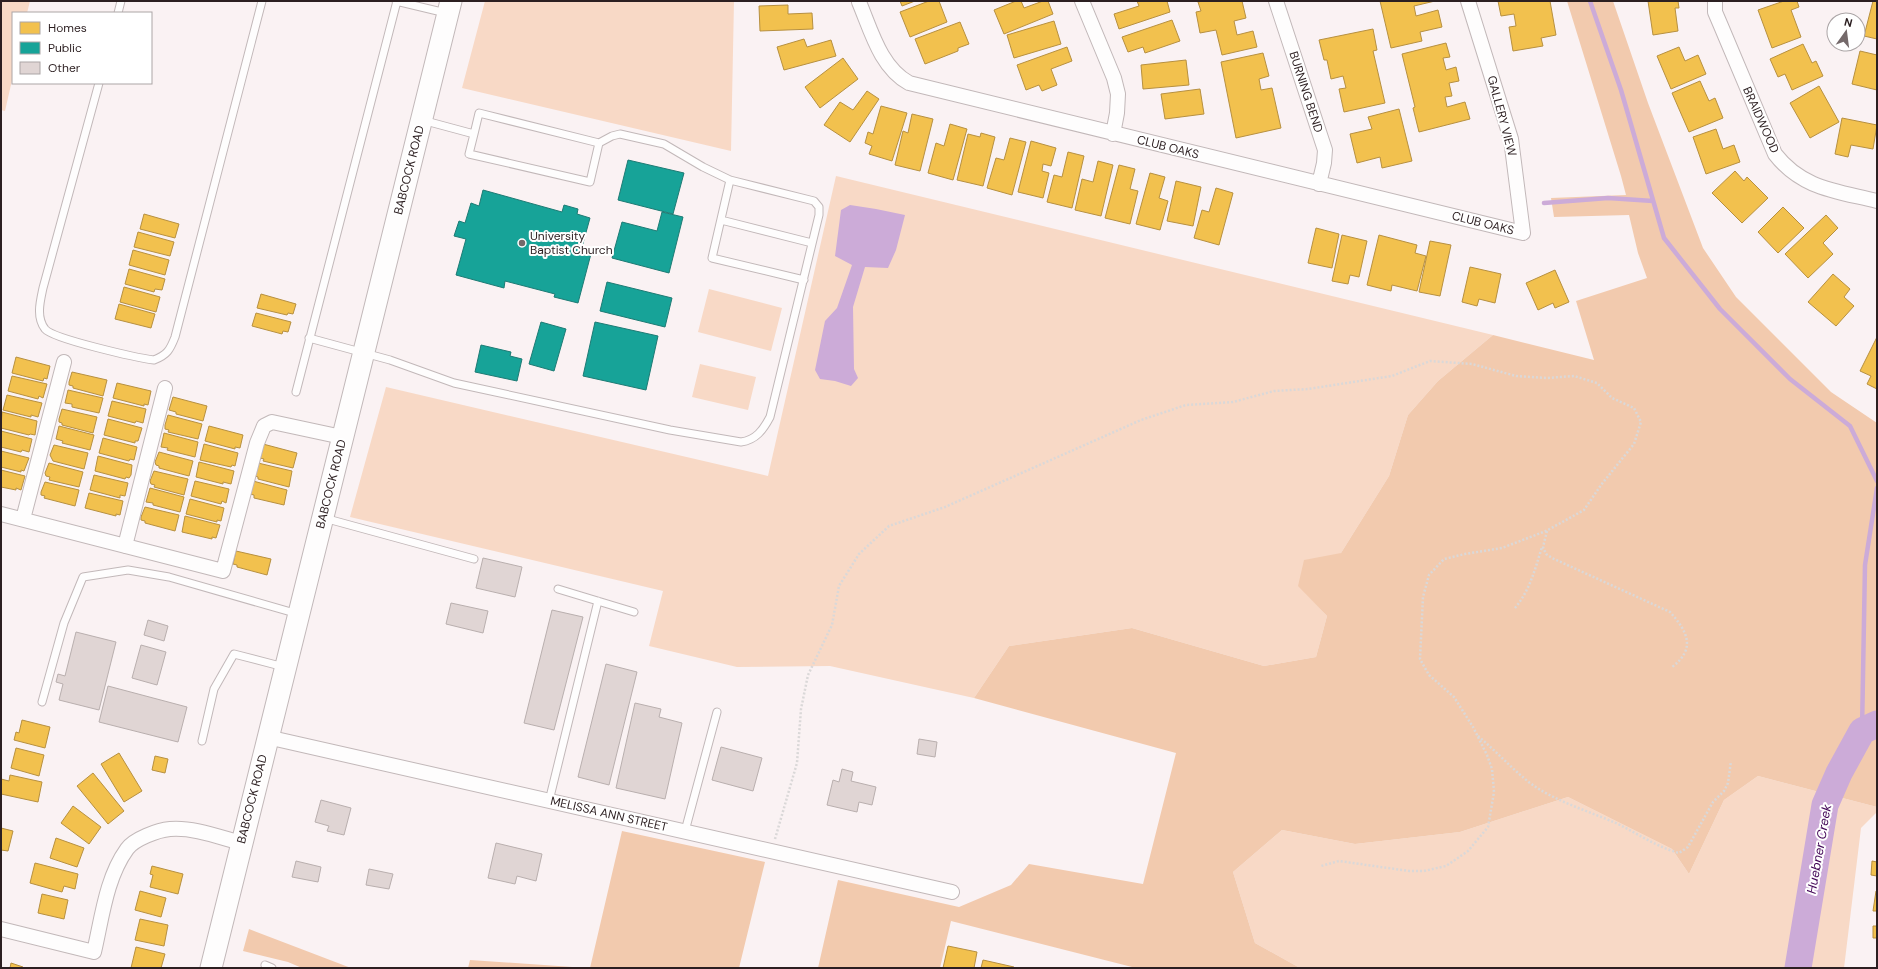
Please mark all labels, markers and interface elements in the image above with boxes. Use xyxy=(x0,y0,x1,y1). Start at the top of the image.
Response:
legend xyxy=(12,12,152,84)
north arrow xyxy=(1826,12,1866,52)
text: N xyxy=(1843,15,1854,30)
text: Homes xyxy=(48,20,87,36)
text: Public xyxy=(48,40,82,56)
street label: BURNING BEND xyxy=(1285,49,1327,135)
text: Other xyxy=(48,60,81,76)
street label: GALLERY VIEW xyxy=(1484,74,1521,158)
street label: BRAIDWOOD xyxy=(1739,84,1783,156)
street label: BABCOCK ROAD xyxy=(390,124,428,216)
street label: CLUB OAKS xyxy=(1135,132,1201,162)
street label: CLUB OAKS xyxy=(1450,208,1516,238)
place label: University Baptist Church xyxy=(530,228,613,258)
marker: University Baptist Church xyxy=(517,238,527,248)
street label: BABCOCK ROAD xyxy=(312,438,350,530)
street label: BABCOCK ROAD xyxy=(233,753,271,845)
street label: MELISSA ANN STREET xyxy=(549,793,669,835)
water label: Huebner Creek xyxy=(1803,803,1835,895)

